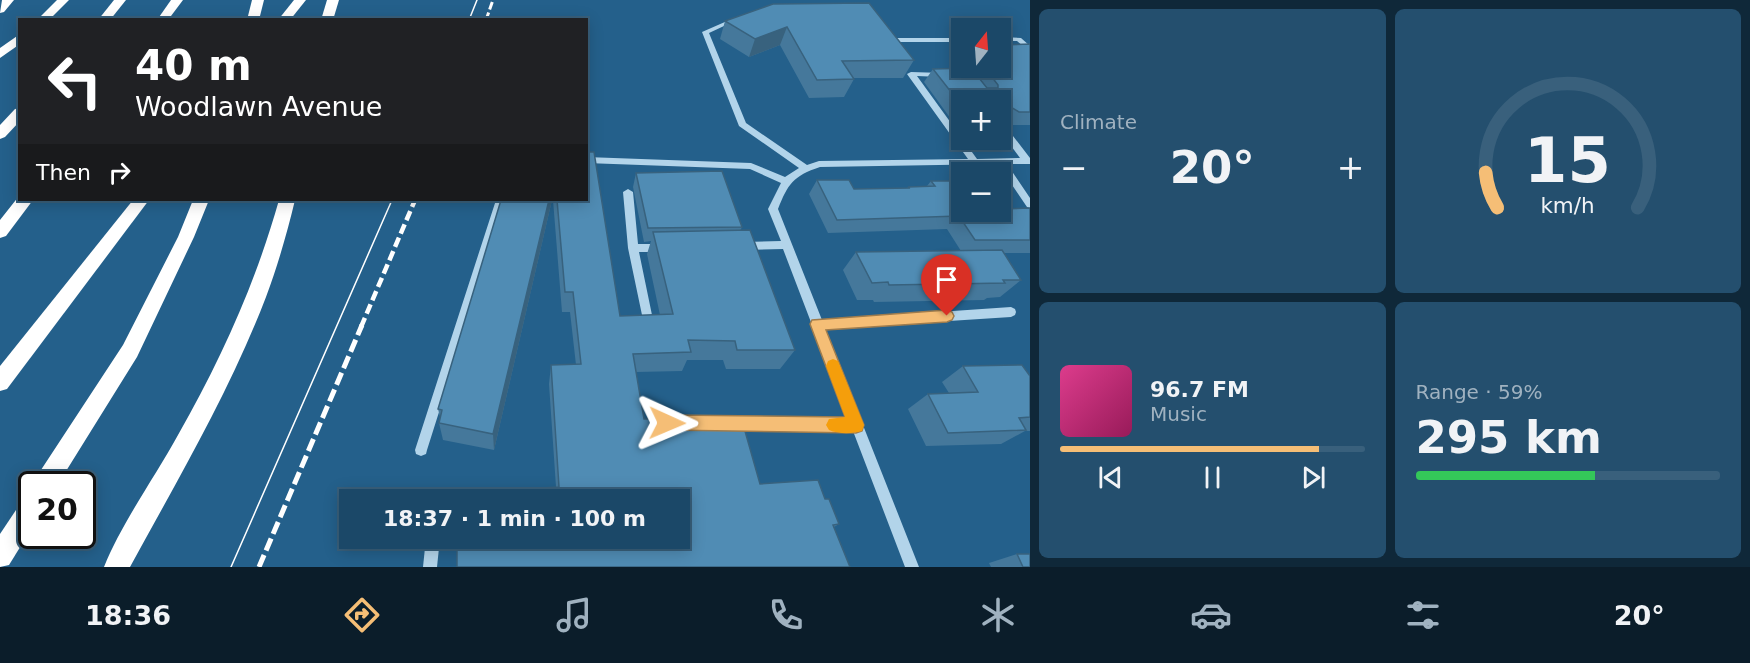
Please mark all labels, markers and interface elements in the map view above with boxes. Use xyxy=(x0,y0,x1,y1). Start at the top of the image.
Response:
north arrow xyxy=(951,18,1011,78)
map controls xyxy=(951,18,1011,222)
text: 40 m xyxy=(135,41,252,90)
icon: left xyxy=(36,42,114,120)
button: + xyxy=(951,90,1011,150)
text: Woodlawn Avenue xyxy=(135,91,382,122)
text: Climate xyxy=(1060,110,1137,134)
text: 15 xyxy=(1524,124,1611,197)
text: 20° xyxy=(1170,141,1255,194)
text: − xyxy=(1060,148,1088,187)
text: + xyxy=(1337,148,1365,187)
icon: right xyxy=(103,156,136,189)
text: Then xyxy=(36,160,91,185)
button: − xyxy=(951,162,1011,222)
text: km/h xyxy=(1541,193,1595,218)
pin xyxy=(921,254,972,316)
icon: arrive xyxy=(930,263,963,296)
text: 96.7 FM xyxy=(1150,377,1249,402)
text: Range · 59% xyxy=(1416,380,1542,404)
position arrow xyxy=(635,391,699,455)
text: Music xyxy=(1150,402,1207,426)
text: 295 km xyxy=(1416,411,1602,464)
icon: previous xyxy=(1094,461,1127,494)
icon: pause xyxy=(1196,461,1229,494)
icon: next xyxy=(1297,461,1330,494)
speed limit sign: 20 xyxy=(18,471,96,549)
text: 18:37 · 1 min · 100 m xyxy=(383,506,646,531)
icon: directions xyxy=(341,594,383,636)
icon: music xyxy=(553,594,595,636)
icon: phone xyxy=(765,594,807,636)
icon: climate xyxy=(977,594,1019,636)
icon: car xyxy=(1190,594,1232,636)
icon: filters xyxy=(1402,594,1444,636)
text: 18:36 xyxy=(85,600,171,631)
text: 20° xyxy=(1614,600,1665,631)

